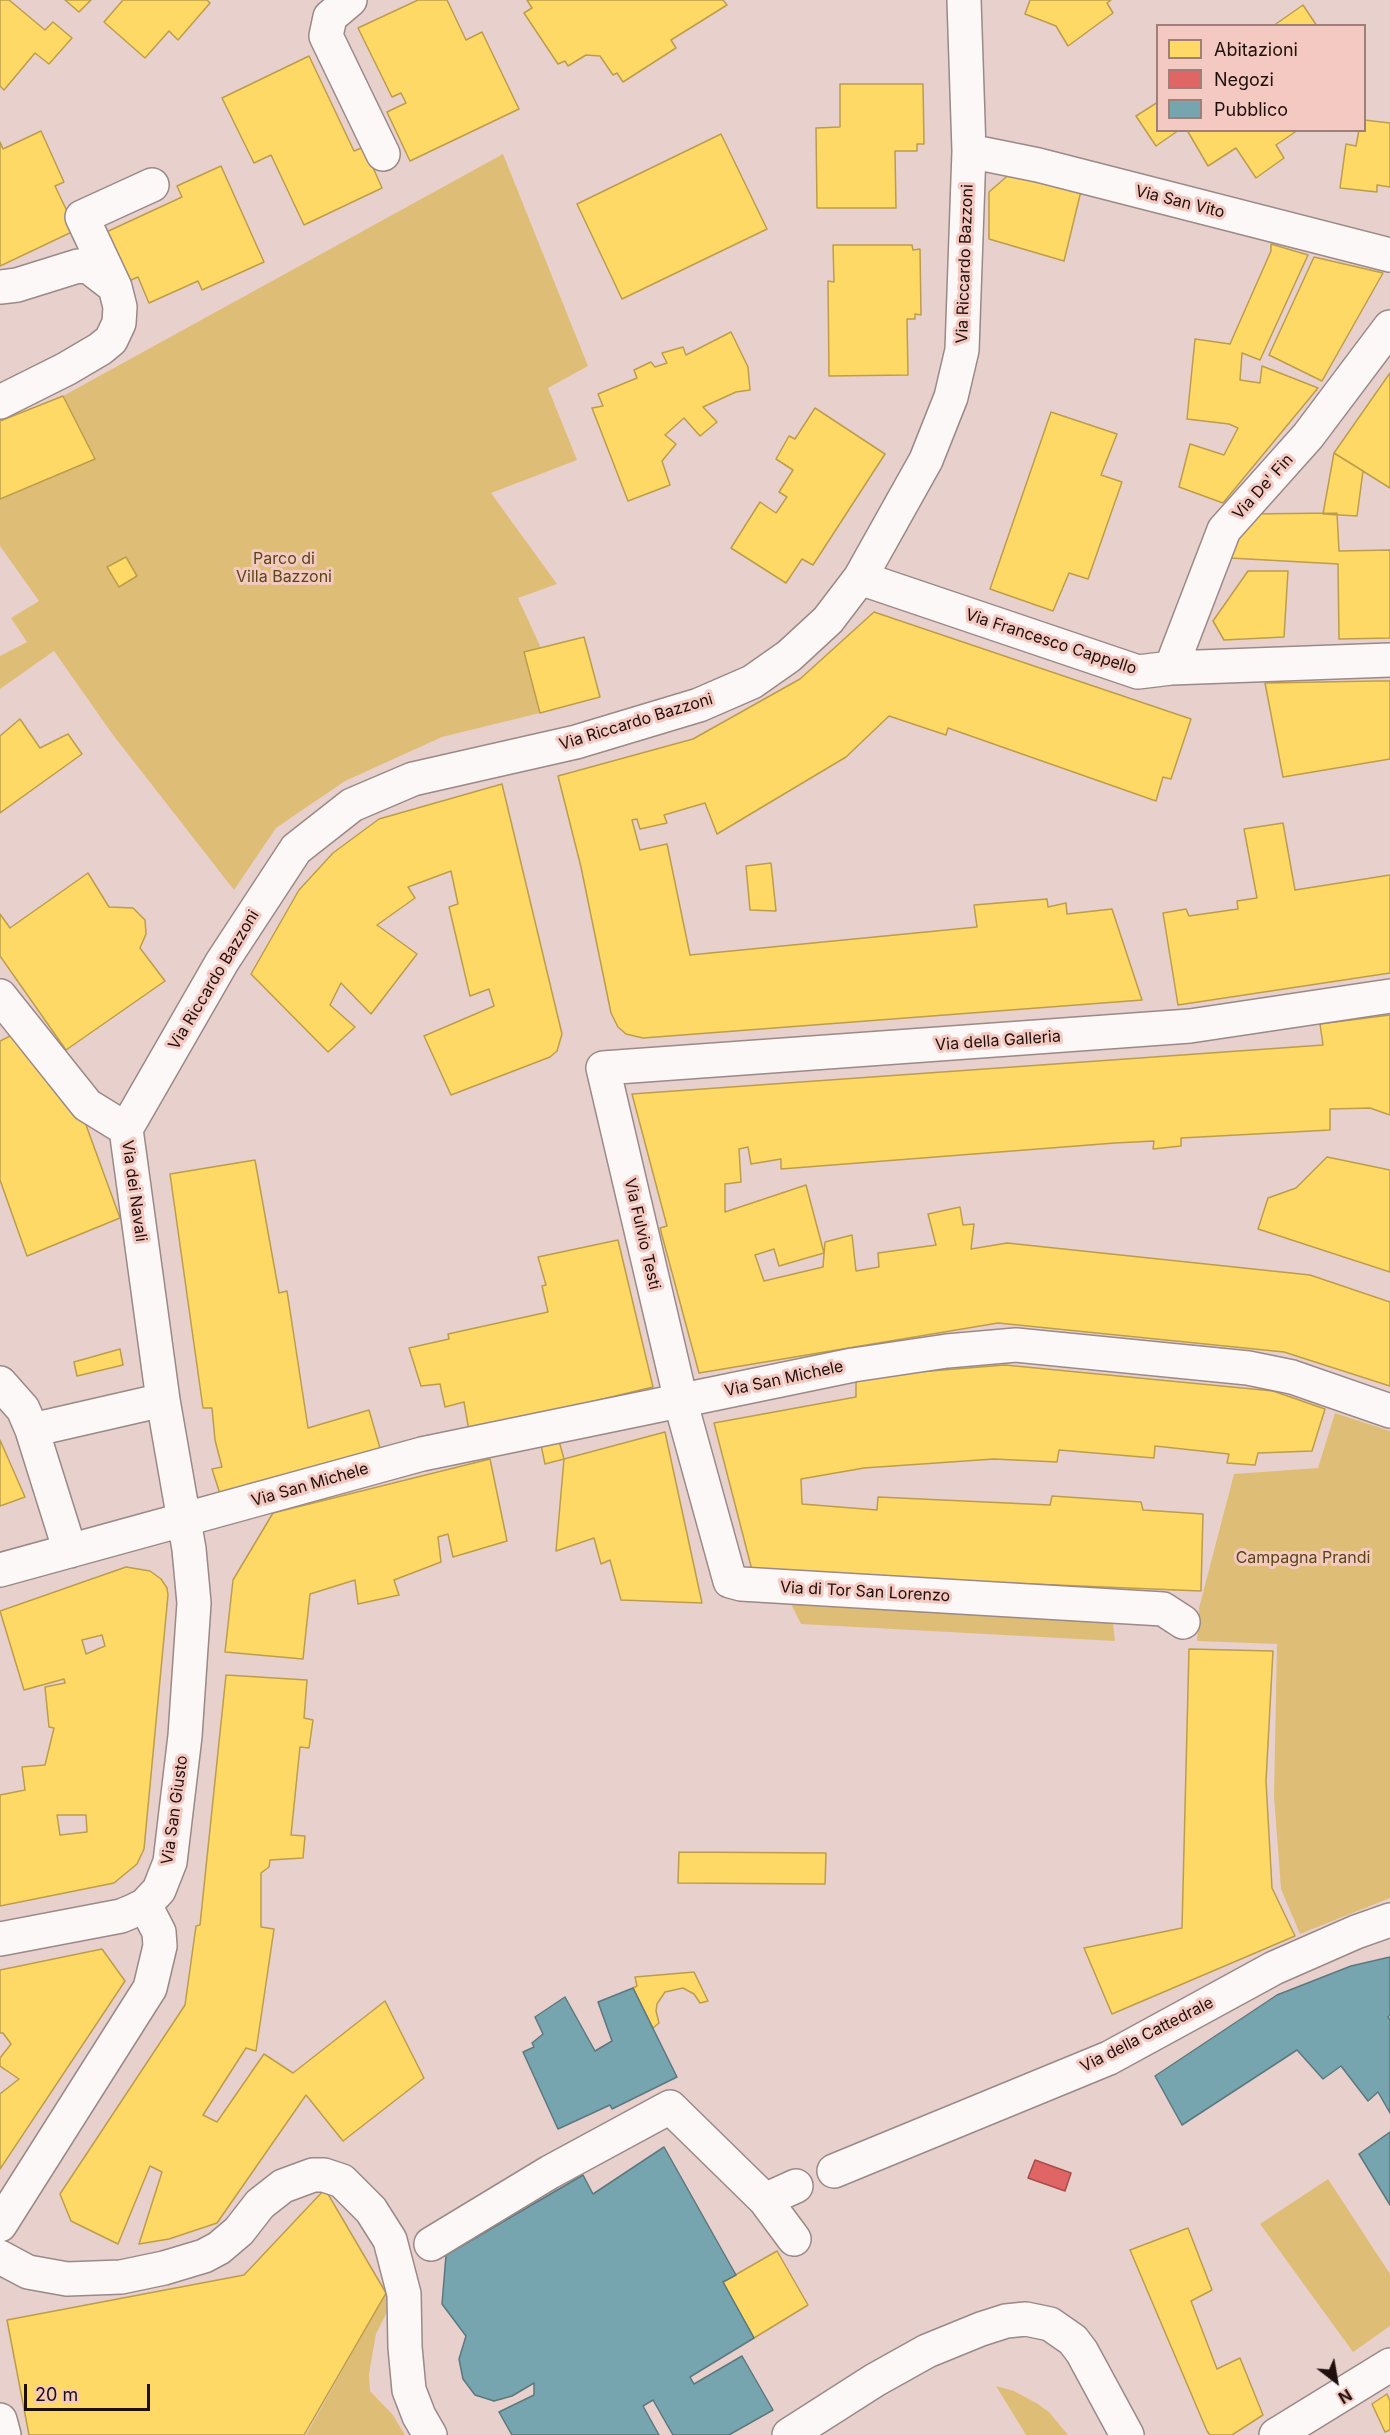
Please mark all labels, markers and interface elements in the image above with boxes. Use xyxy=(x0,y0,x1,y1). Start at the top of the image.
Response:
legend xyxy=(1156,24,1366,132)
text: Abitazioni xyxy=(1214,39,1298,60)
text: Negozi xyxy=(1214,69,1274,90)
text: Pubblico xyxy=(1214,99,1288,120)
street label: Via San Vito xyxy=(1133,182,1227,222)
street label: Via Riccardo Bazzoni xyxy=(953,184,977,344)
street label: Via De' Fin xyxy=(1229,450,1297,524)
park label: Parco di Villa Bazzoni xyxy=(236,549,332,587)
street label: Via Francesco Cappello xyxy=(963,605,1139,679)
street label: Via Riccardo Bazzoni xyxy=(557,690,715,754)
street label: Via Riccardo Bazzoni xyxy=(165,907,263,1053)
street label: Via della Galleria xyxy=(935,1027,1061,1055)
street label: Via dei Navali xyxy=(117,1139,151,1243)
street label: Via Fulvio Testi xyxy=(620,1176,664,1292)
street label: Via San Michele xyxy=(723,1357,845,1401)
street label: Via San Michele xyxy=(249,1459,371,1511)
park label: Campagna Prandi xyxy=(1236,1548,1370,1568)
street label: Via di Tor San Lorenzo xyxy=(779,1578,951,1606)
street label: Via San Giusto xyxy=(158,1754,192,1866)
street label: Via della Cattedrale xyxy=(1077,1993,1217,2077)
north arrow xyxy=(1306,2351,1366,2411)
scale bar xyxy=(27,2372,153,2410)
text: 20 m xyxy=(35,2384,78,2405)
text: N xyxy=(1335,2385,1356,2408)

